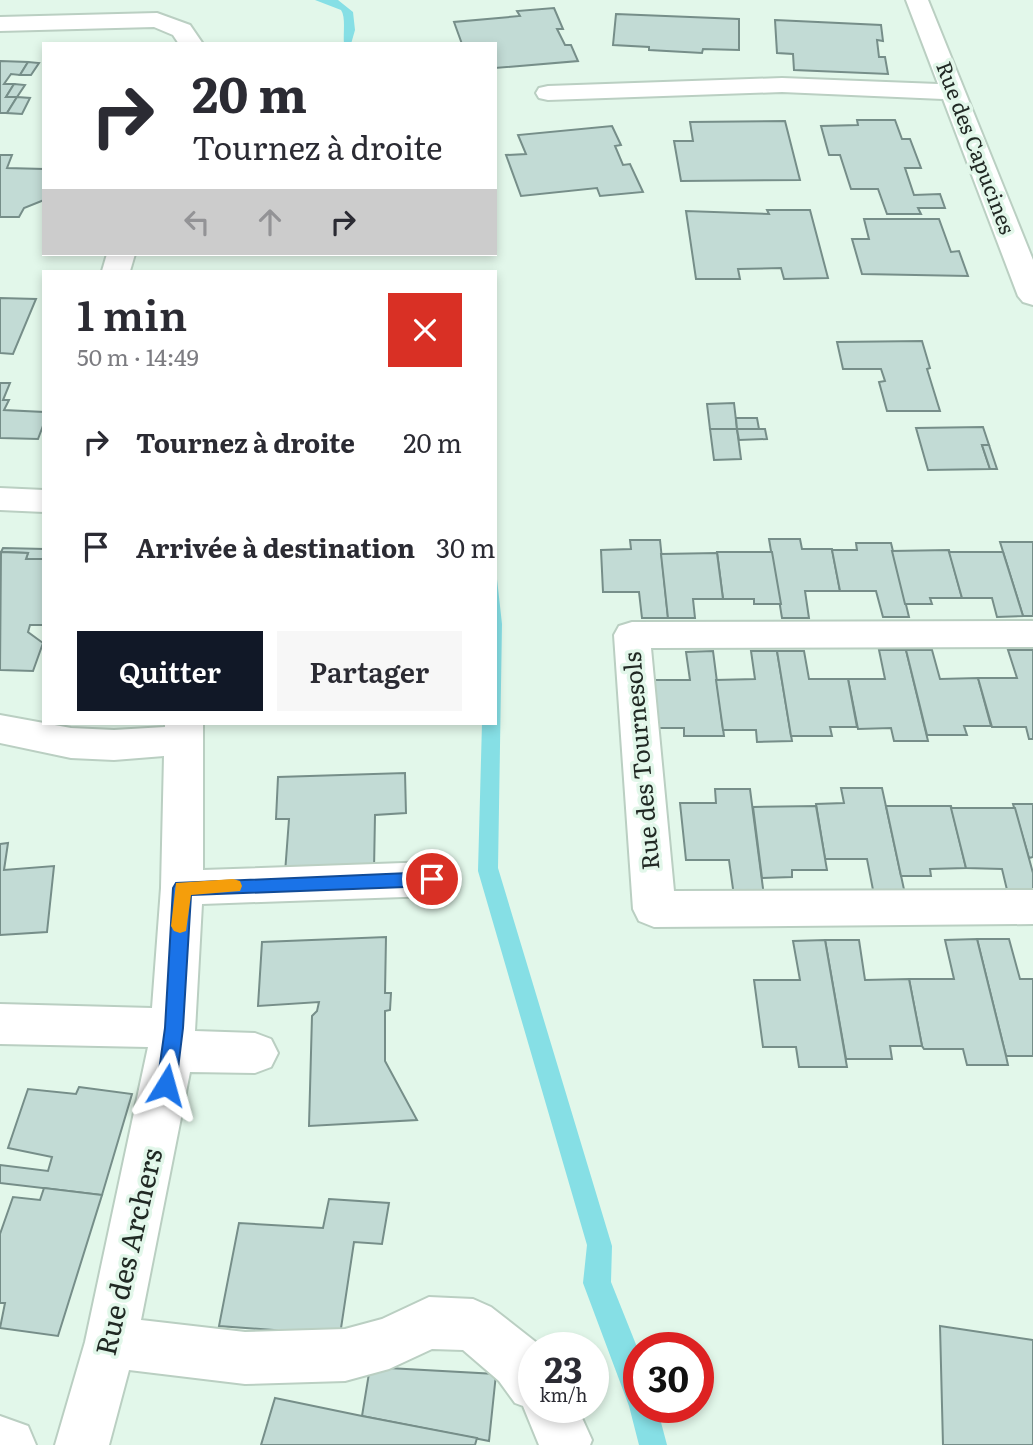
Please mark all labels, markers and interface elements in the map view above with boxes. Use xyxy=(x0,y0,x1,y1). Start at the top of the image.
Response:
text: 20 m xyxy=(192,55,307,128)
street label: Rue des Capucines xyxy=(930,56,1025,238)
icon: right xyxy=(77,70,168,161)
text: Tournez à droite xyxy=(192,122,443,170)
icon: left xyxy=(178,203,216,241)
icon: ahead xyxy=(251,203,289,241)
icon: right xyxy=(324,203,362,241)
text: 1 min xyxy=(77,282,187,344)
button: close xyxy=(388,293,462,367)
text: 50 m · 14:49 xyxy=(77,339,199,373)
text: Tournez à droite xyxy=(136,422,355,461)
text: 20 m xyxy=(403,422,462,461)
icon: right xyxy=(77,423,115,461)
text: Arrivée à destination xyxy=(136,527,415,566)
text: 30 m xyxy=(436,527,496,566)
icon: arrive xyxy=(77,528,115,566)
button: Quitter xyxy=(77,631,263,711)
button: Partager xyxy=(277,631,462,711)
street label: Rue des Tournesols xyxy=(613,651,666,872)
pin xyxy=(402,849,462,909)
icon: arrive xyxy=(413,860,451,898)
position arrow xyxy=(129,1048,203,1122)
street label: Rue des Archers xyxy=(83,1144,171,1359)
speed limit sign: 30 xyxy=(623,1332,714,1423)
text: 23 xyxy=(544,1342,583,1394)
text: km/h xyxy=(540,1381,587,1408)

